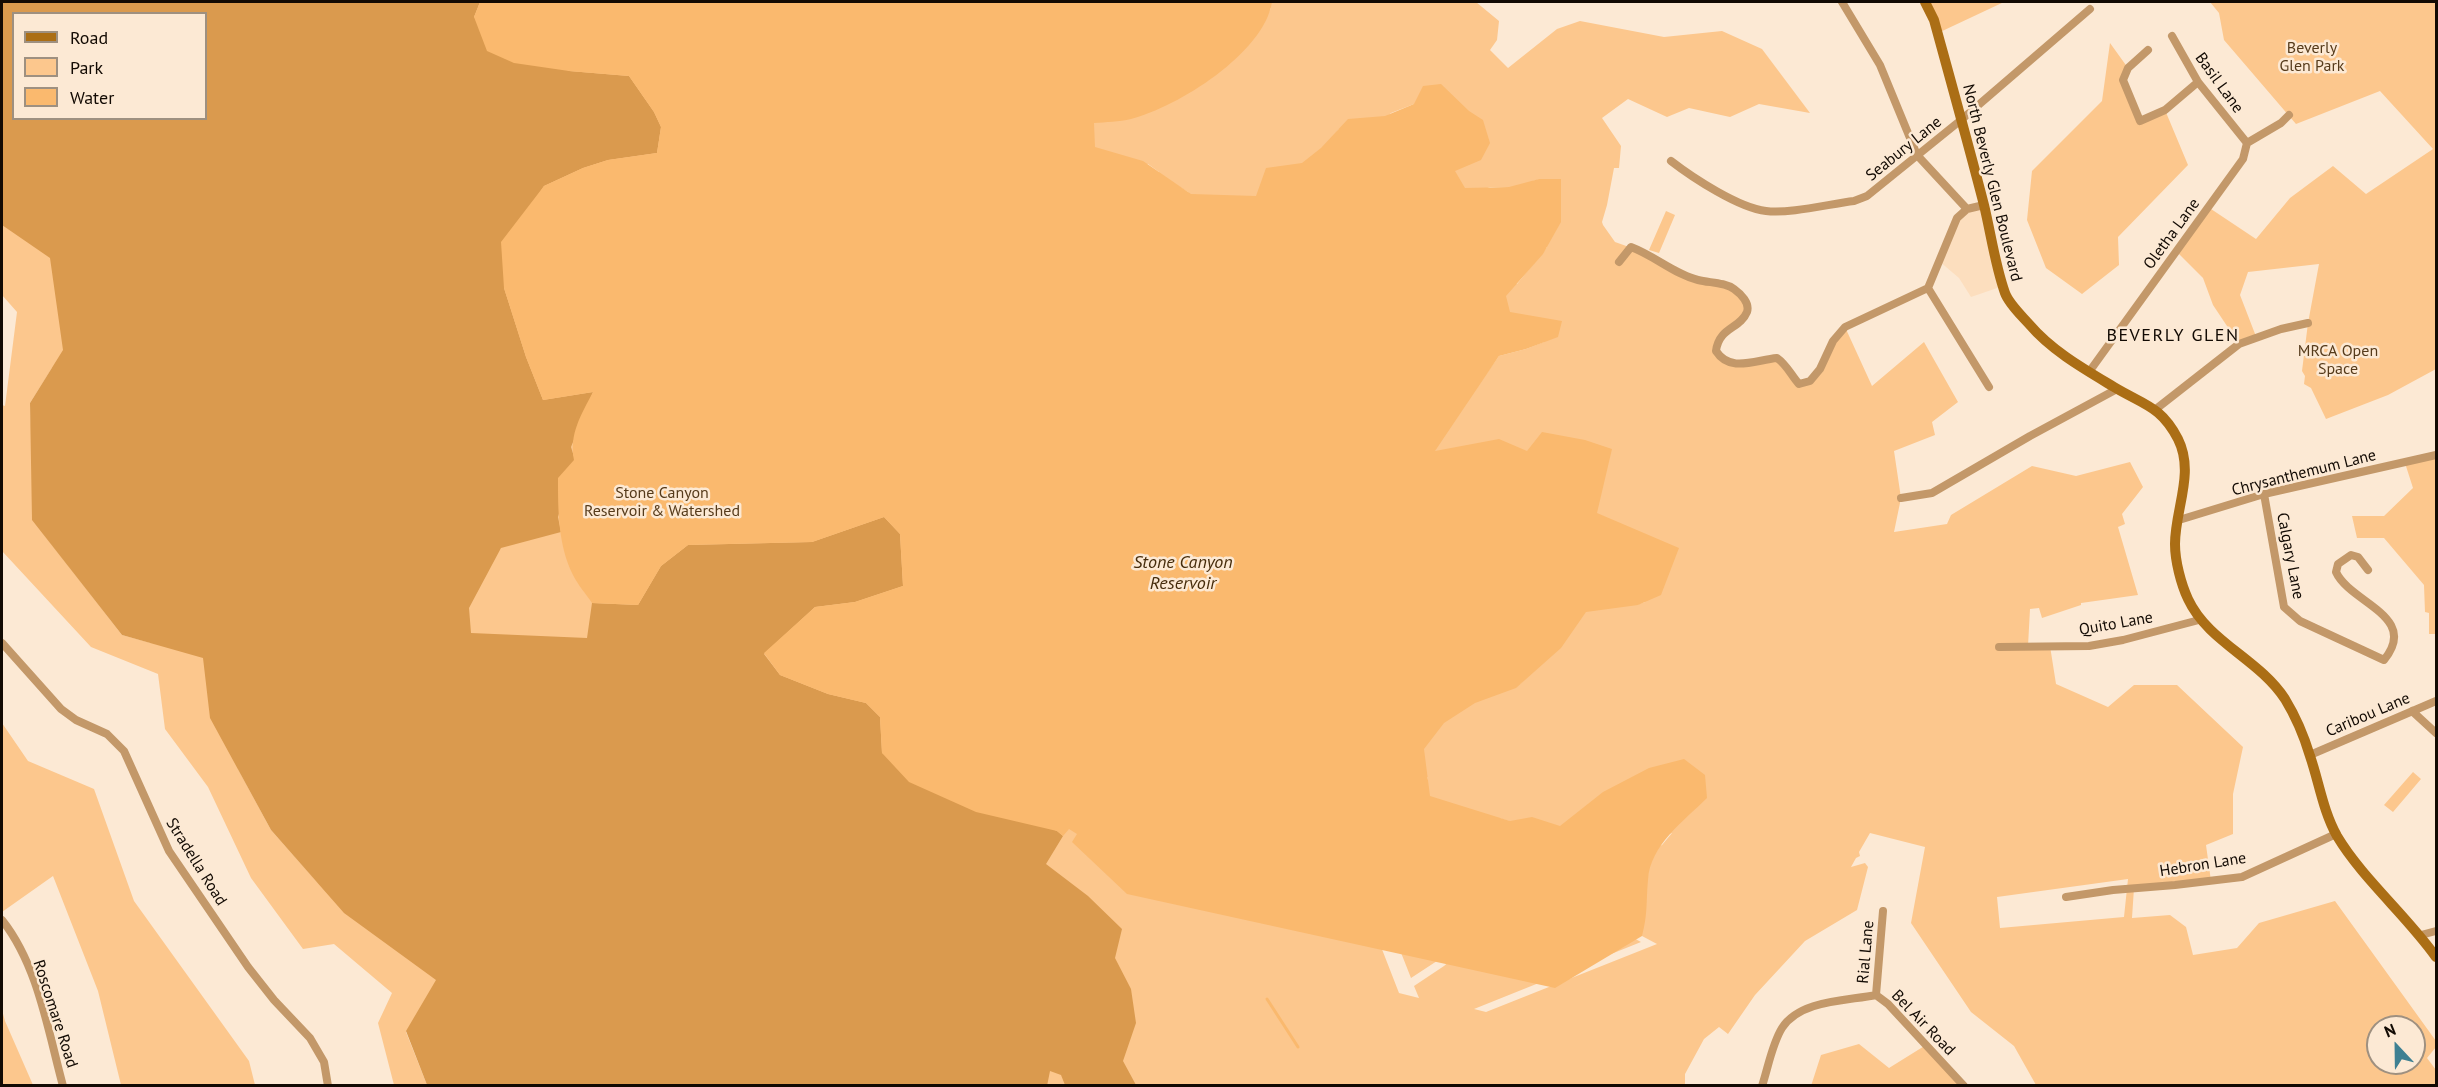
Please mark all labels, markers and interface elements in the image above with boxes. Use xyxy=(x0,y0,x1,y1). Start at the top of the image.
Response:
legend xyxy=(12,12,207,120)
text: Road xyxy=(70,26,108,49)
park label: Beverly Glen Park xyxy=(2279,38,2345,76)
street label: Basil Lane xyxy=(2191,49,2247,117)
text: Park xyxy=(70,56,103,79)
street label: North Beverly Glen Boulevard xyxy=(1958,82,2026,284)
text: Water xyxy=(70,86,114,109)
street label: Seabury Lane xyxy=(1862,113,1946,185)
street label: Oletha Lane xyxy=(2140,195,2204,273)
district label: BEVERLY GLEN xyxy=(2106,325,2240,347)
park label: MRCA Open Space xyxy=(2298,341,2378,379)
street label: Chrysanthemum Lane xyxy=(2230,446,2378,500)
park label: Stone Canyon Reservoir & Watershed xyxy=(584,483,740,521)
street label: Calgary Lane xyxy=(2272,511,2308,601)
water label: Stone Canyon Reservoir xyxy=(1133,552,1233,594)
street label: Quito Lane xyxy=(2078,608,2154,640)
street label: Caribou Lane xyxy=(2323,689,2413,741)
street label: Stradella Road xyxy=(162,815,230,909)
street label: Hebron Lane xyxy=(2158,849,2248,881)
street label: Rial Lane xyxy=(1854,920,1878,984)
street label: Roscomare Road xyxy=(29,958,81,1070)
street label: Bel Air Road xyxy=(1887,986,1959,1060)
north arrow xyxy=(2366,1015,2426,1075)
text: N xyxy=(2381,1019,2399,1041)

